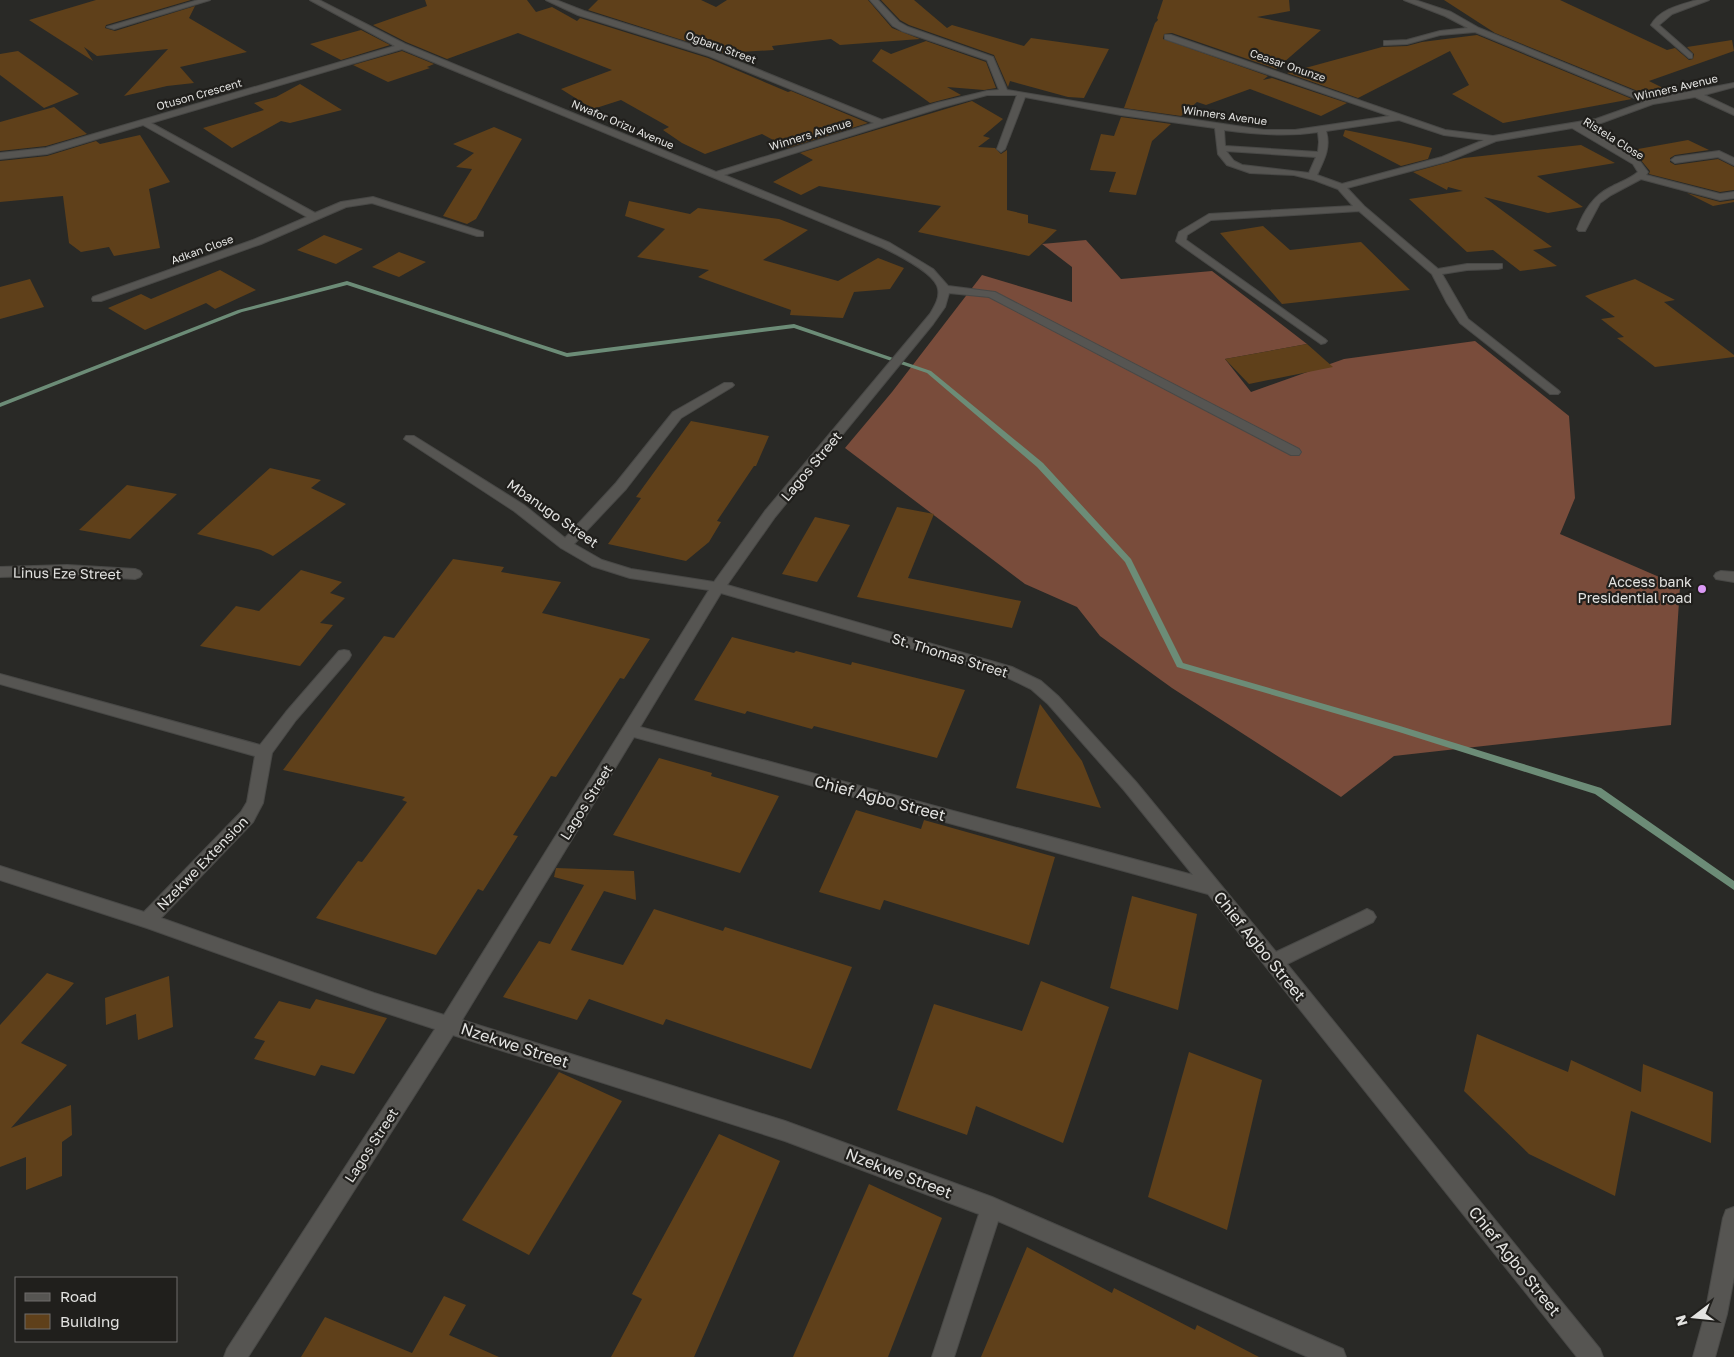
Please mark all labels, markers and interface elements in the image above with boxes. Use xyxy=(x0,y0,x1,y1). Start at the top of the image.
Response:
street label: Ogbaru Street xyxy=(684,28,758,66)
street label: Ceasar Onunze xyxy=(1248,46,1328,84)
street label: Winners Avenue xyxy=(1633,71,1719,103)
street label: Otuson Crescent xyxy=(155,76,243,112)
street label: Nwafor Orizu Avenue xyxy=(570,97,676,151)
street label: Winners Avenue xyxy=(1182,103,1268,127)
street label: Ristela Close xyxy=(1581,114,1647,162)
street label: Winners Avenue xyxy=(767,115,853,153)
street label: Adkan Close xyxy=(169,232,235,266)
street label: Lagos Street xyxy=(777,428,845,504)
street label: Mbanugo Street xyxy=(504,475,602,551)
street label: Linus Eze Street xyxy=(13,564,121,582)
place label: Access bank Presidential road xyxy=(1578,573,1692,606)
marker: Access bank Presidential road xyxy=(1696,583,1708,595)
street label: St. Thomas Street xyxy=(890,629,1010,681)
street label: Lagos Street xyxy=(556,761,616,843)
street label: Chief Agbo Street xyxy=(812,771,948,825)
street label: Nzekwe Extension xyxy=(153,813,251,913)
street label: Chief Agbo Street xyxy=(1210,887,1310,1005)
street label: Nzekwe Street xyxy=(459,1018,571,1072)
street label: Lagos Street xyxy=(341,1105,401,1185)
street label: Nzekwe Street xyxy=(843,1144,955,1202)
street label: Chief Agbo Street xyxy=(1465,1202,1565,1320)
legend xyxy=(15,1277,178,1342)
text: Road xyxy=(60,1287,97,1305)
north arrow xyxy=(1669,1292,1719,1342)
text: Building xyxy=(60,1312,120,1330)
text: N xyxy=(1671,1313,1691,1328)

